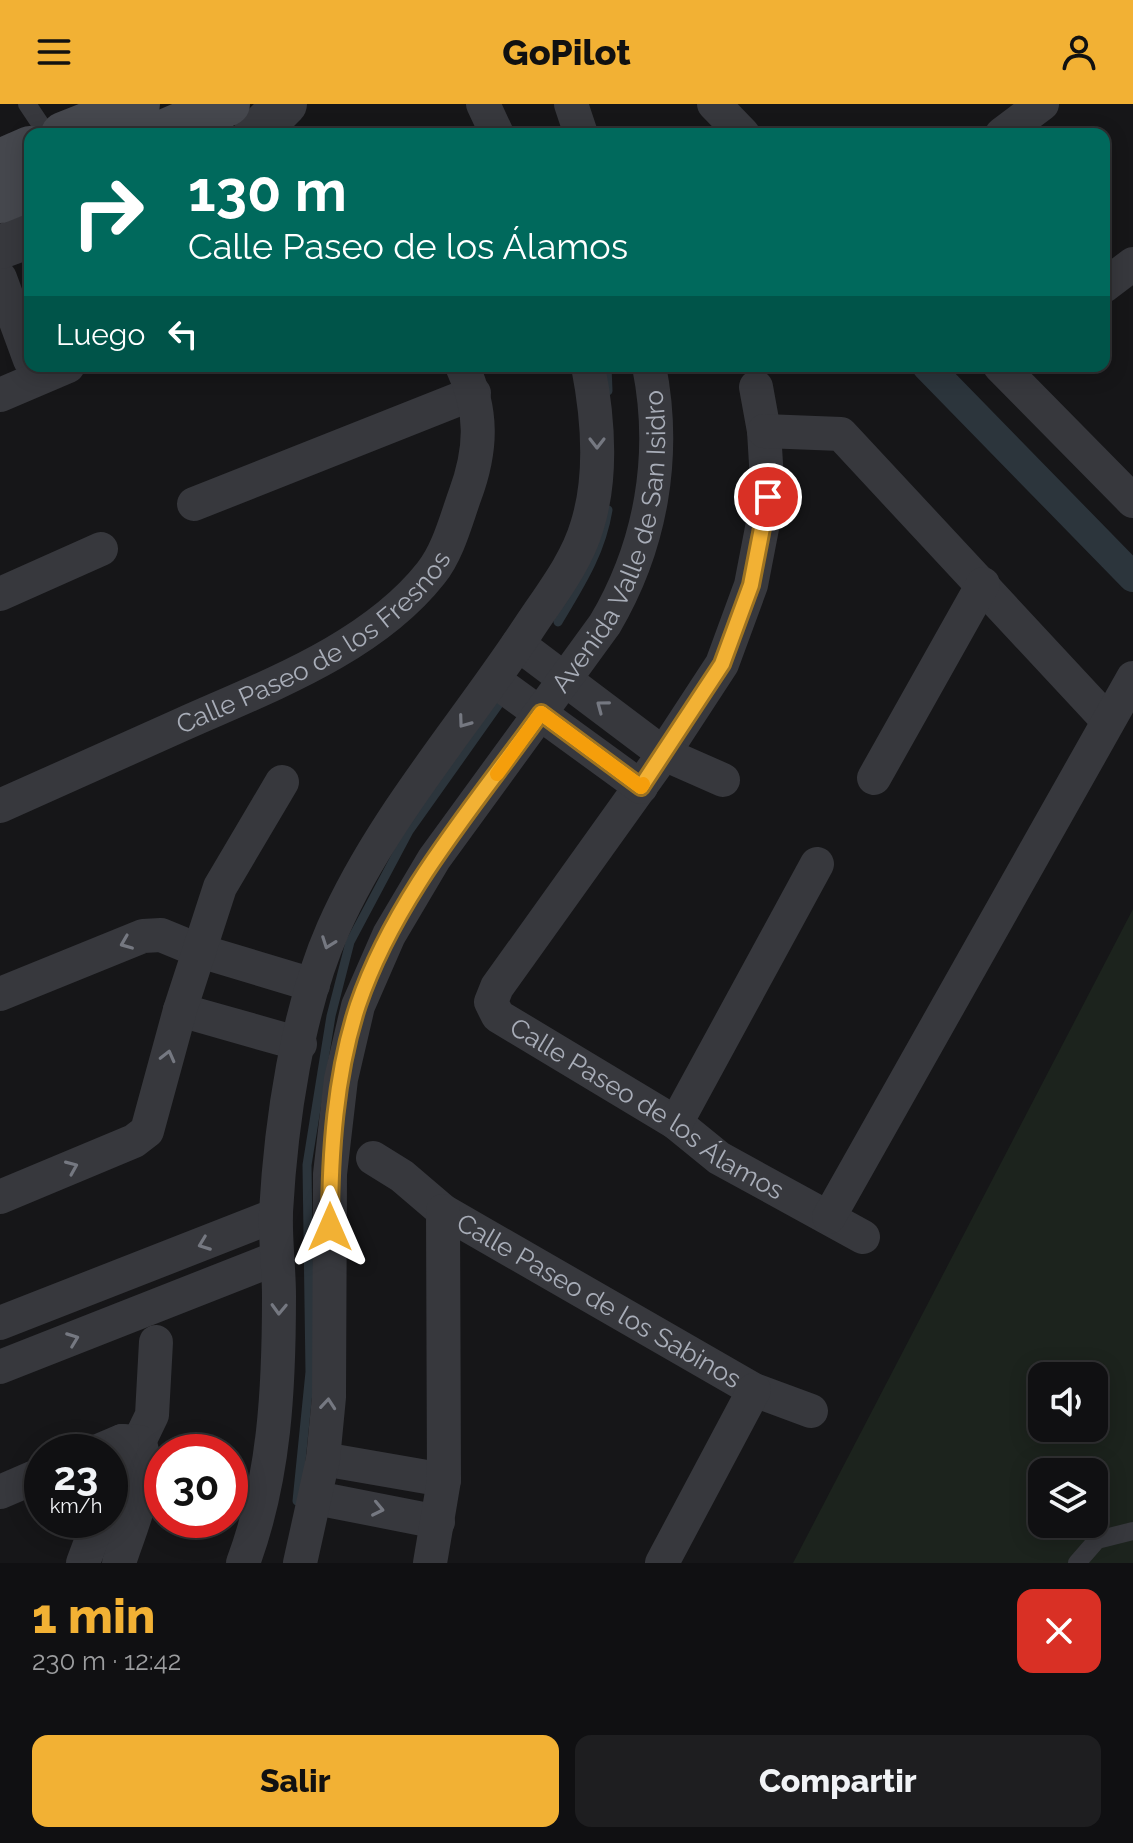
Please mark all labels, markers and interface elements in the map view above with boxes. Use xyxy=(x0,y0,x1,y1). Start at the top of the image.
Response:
icon: menu xyxy=(32,30,76,74)
icon: person xyxy=(1057,30,1101,74)
text: GoPilot xyxy=(502,31,631,73)
text: 130 m xyxy=(188,158,347,224)
icon: right xyxy=(56,160,160,264)
text: Calle Paseo de los Álamos xyxy=(188,225,628,267)
icon: left xyxy=(161,312,205,356)
text: Luego xyxy=(56,317,145,352)
street label: Avenida Valle de San Isidro xyxy=(545,389,671,698)
one-way arrow xyxy=(588,437,606,450)
pin xyxy=(734,463,802,531)
icon: arrive xyxy=(746,475,790,519)
street label: Calle Paseo de los Fresnos xyxy=(172,546,457,740)
one-way arrow xyxy=(596,702,611,716)
one-way arrow xyxy=(459,713,473,728)
one-way arrow xyxy=(120,933,134,950)
one-way arrow xyxy=(321,935,338,949)
street label: Calle Paseo de los Álamos xyxy=(505,1012,789,1206)
one-way arrow xyxy=(159,1050,176,1063)
one-way arrow xyxy=(64,1161,78,1177)
position arrow xyxy=(288,1185,372,1269)
street label: Calle Paseo de los Sabinos xyxy=(452,1207,746,1394)
one-way arrow xyxy=(197,1234,211,1250)
one-way arrow xyxy=(270,1303,288,1316)
one-way arrow xyxy=(65,1332,79,1348)
map controls xyxy=(1028,1362,1108,1538)
button: sound xyxy=(1028,1362,1108,1442)
one-way arrow xyxy=(319,1397,336,1410)
speed limit sign: 30 xyxy=(144,1434,248,1538)
text: 23 xyxy=(54,1452,98,1499)
button: layers xyxy=(1028,1458,1108,1538)
text: km/h xyxy=(50,1494,102,1518)
one-way arrow xyxy=(370,1500,384,1517)
text: 1 min xyxy=(32,1588,155,1644)
button: close xyxy=(1017,1589,1101,1673)
text: 230 m · 12:42 xyxy=(32,1646,181,1676)
button: Salir xyxy=(32,1735,559,1827)
button: Compartir xyxy=(575,1735,1101,1827)

